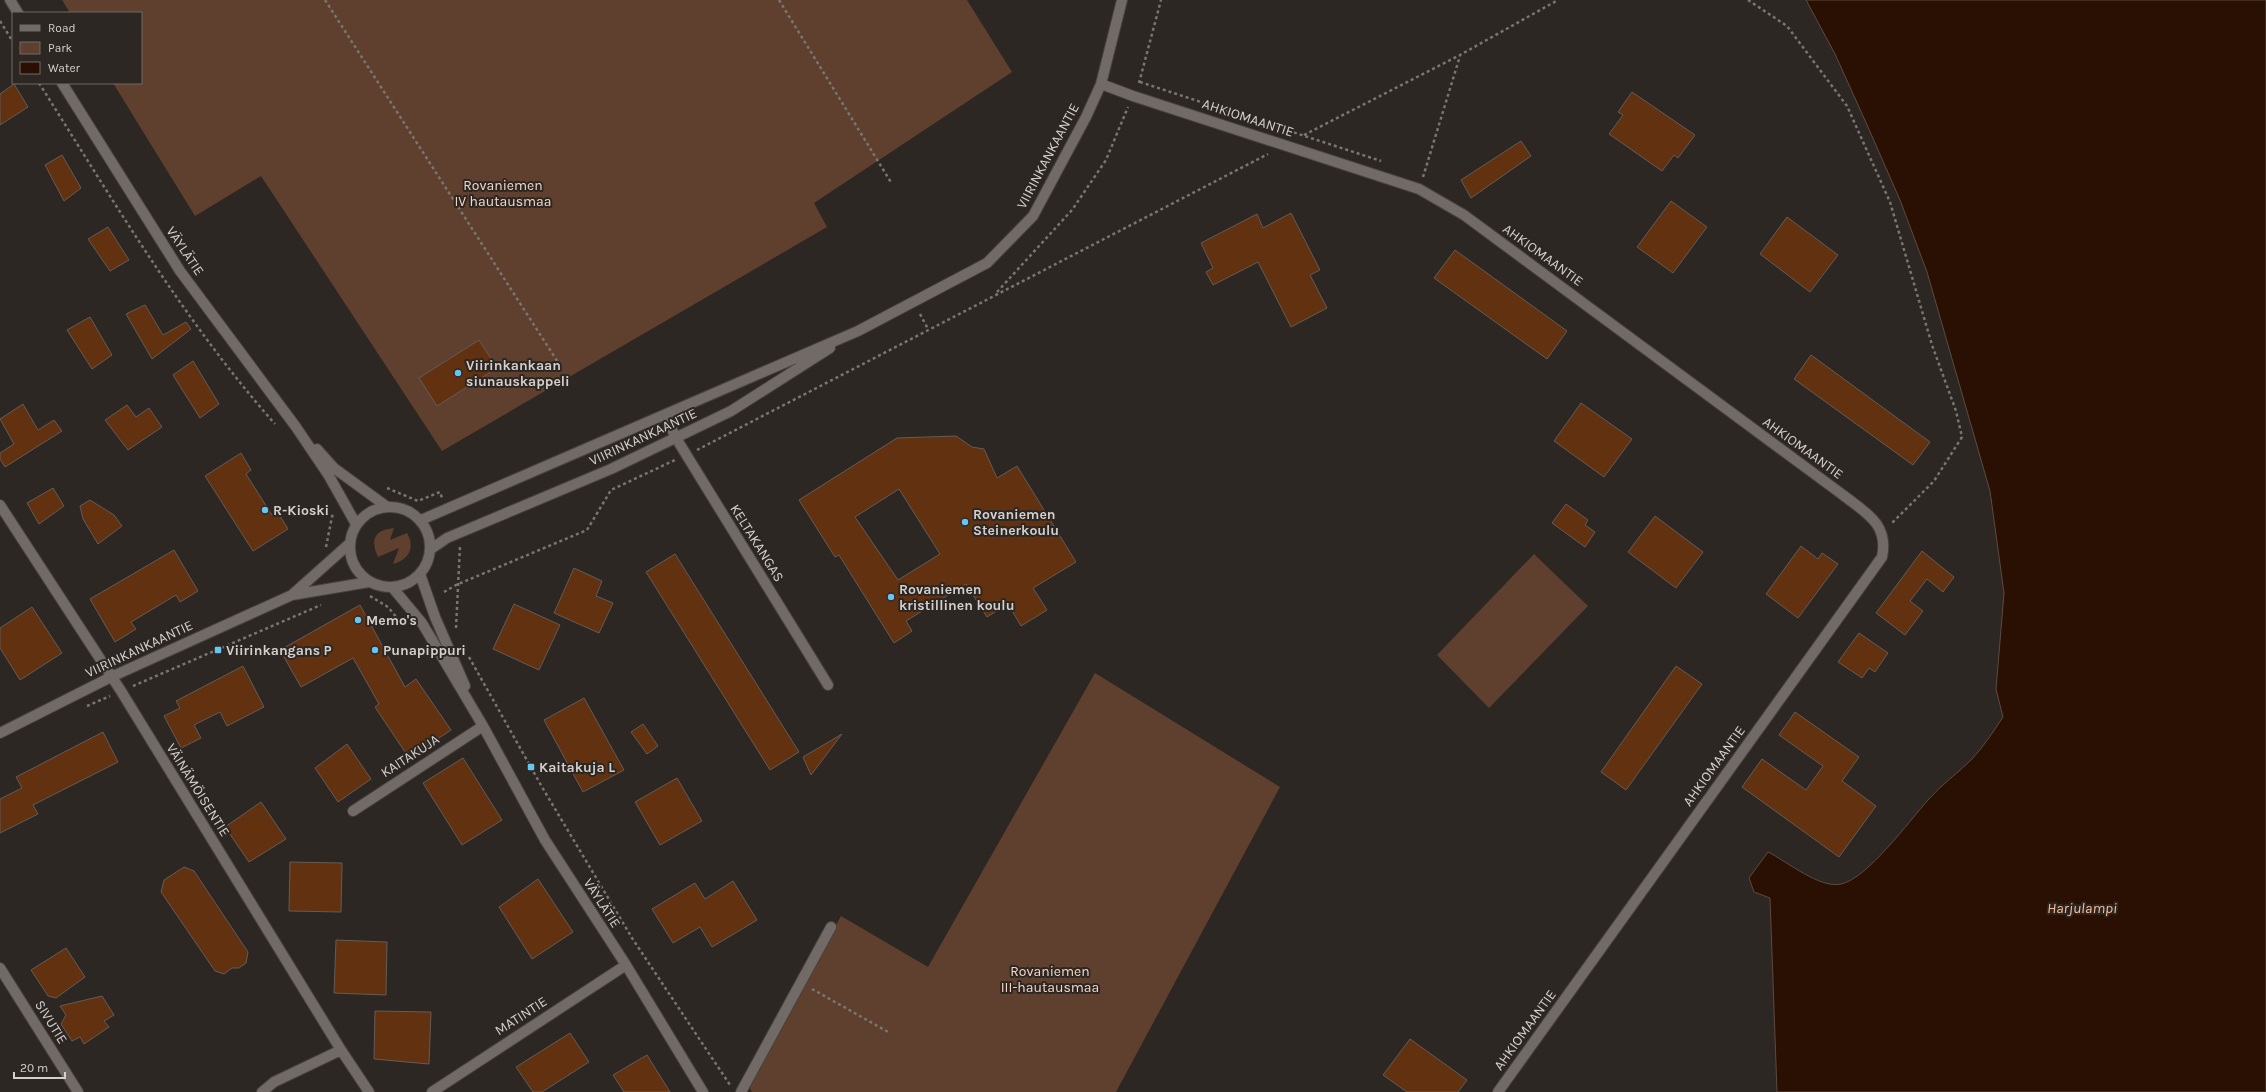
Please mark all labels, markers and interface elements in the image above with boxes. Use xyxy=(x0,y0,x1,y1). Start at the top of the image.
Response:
legend xyxy=(12,12,142,84)
text: Road xyxy=(48,21,76,35)
text: Park xyxy=(48,41,73,55)
text: Water xyxy=(48,61,81,75)
street label: AHKIOMAANTIE xyxy=(1200,95,1296,141)
street label: VIIRINKANKAANTIE xyxy=(1013,100,1083,212)
park label: Rovaniemen IV hautausmaa xyxy=(454,177,552,210)
street label: AHKIOMAANTIE xyxy=(1499,220,1587,290)
street label: VÄYLÄTIE xyxy=(162,223,208,279)
place label: Viirinkankaan siunauskappeli xyxy=(466,357,570,390)
marker: Viirinkankaan siunauskappeli xyxy=(453,368,463,378)
street label: VIIRINKANKAANTIE xyxy=(586,405,700,469)
street label: AHKIOMAANTIE xyxy=(1759,413,1847,483)
street label: KELTAKANGAS xyxy=(726,501,788,585)
place label: R-Kioski xyxy=(273,502,329,519)
marker: R-Kioski xyxy=(260,505,270,515)
place label: Rovaniemen Steinerkoulu xyxy=(973,506,1059,539)
marker: Rovaniemen Steinerkoulu xyxy=(960,517,970,527)
place label: Rovaniemen kristillinen koulu xyxy=(899,581,1014,614)
marker: Rovaniemen kristillinen koulu xyxy=(886,592,896,602)
place label: Memo's xyxy=(366,612,417,629)
marker: Memo's xyxy=(353,615,363,625)
street label: VIIRINKANKAANTIE xyxy=(82,617,196,681)
place label: Viirinkangans P xyxy=(226,642,332,659)
place label: Punapippuri xyxy=(383,642,466,659)
marker: Viirinkangans P xyxy=(213,645,223,655)
marker: Punapippuri xyxy=(370,645,380,655)
street label: AHKIOMAANTIE xyxy=(1679,722,1749,810)
street label: KAITAKUJA xyxy=(378,731,442,781)
street label: VÄINÄMÖISENTIE xyxy=(163,740,233,840)
place label: Kaitakuja L xyxy=(539,759,615,776)
marker: Kaitakuja L xyxy=(526,762,536,772)
street label: VÄYLÄTIE xyxy=(580,875,624,931)
water label: Harjulampi xyxy=(2047,899,2117,917)
park label: Rovaniemen III-hautausmaa xyxy=(1001,963,1099,996)
street label: AHKIOMAANTIE xyxy=(1490,986,1560,1074)
street label: MATINTIE xyxy=(492,993,550,1039)
street label: SIVUTIE xyxy=(31,997,71,1047)
scale bar xyxy=(14,1054,65,1080)
text: 20 m xyxy=(20,1061,48,1075)

